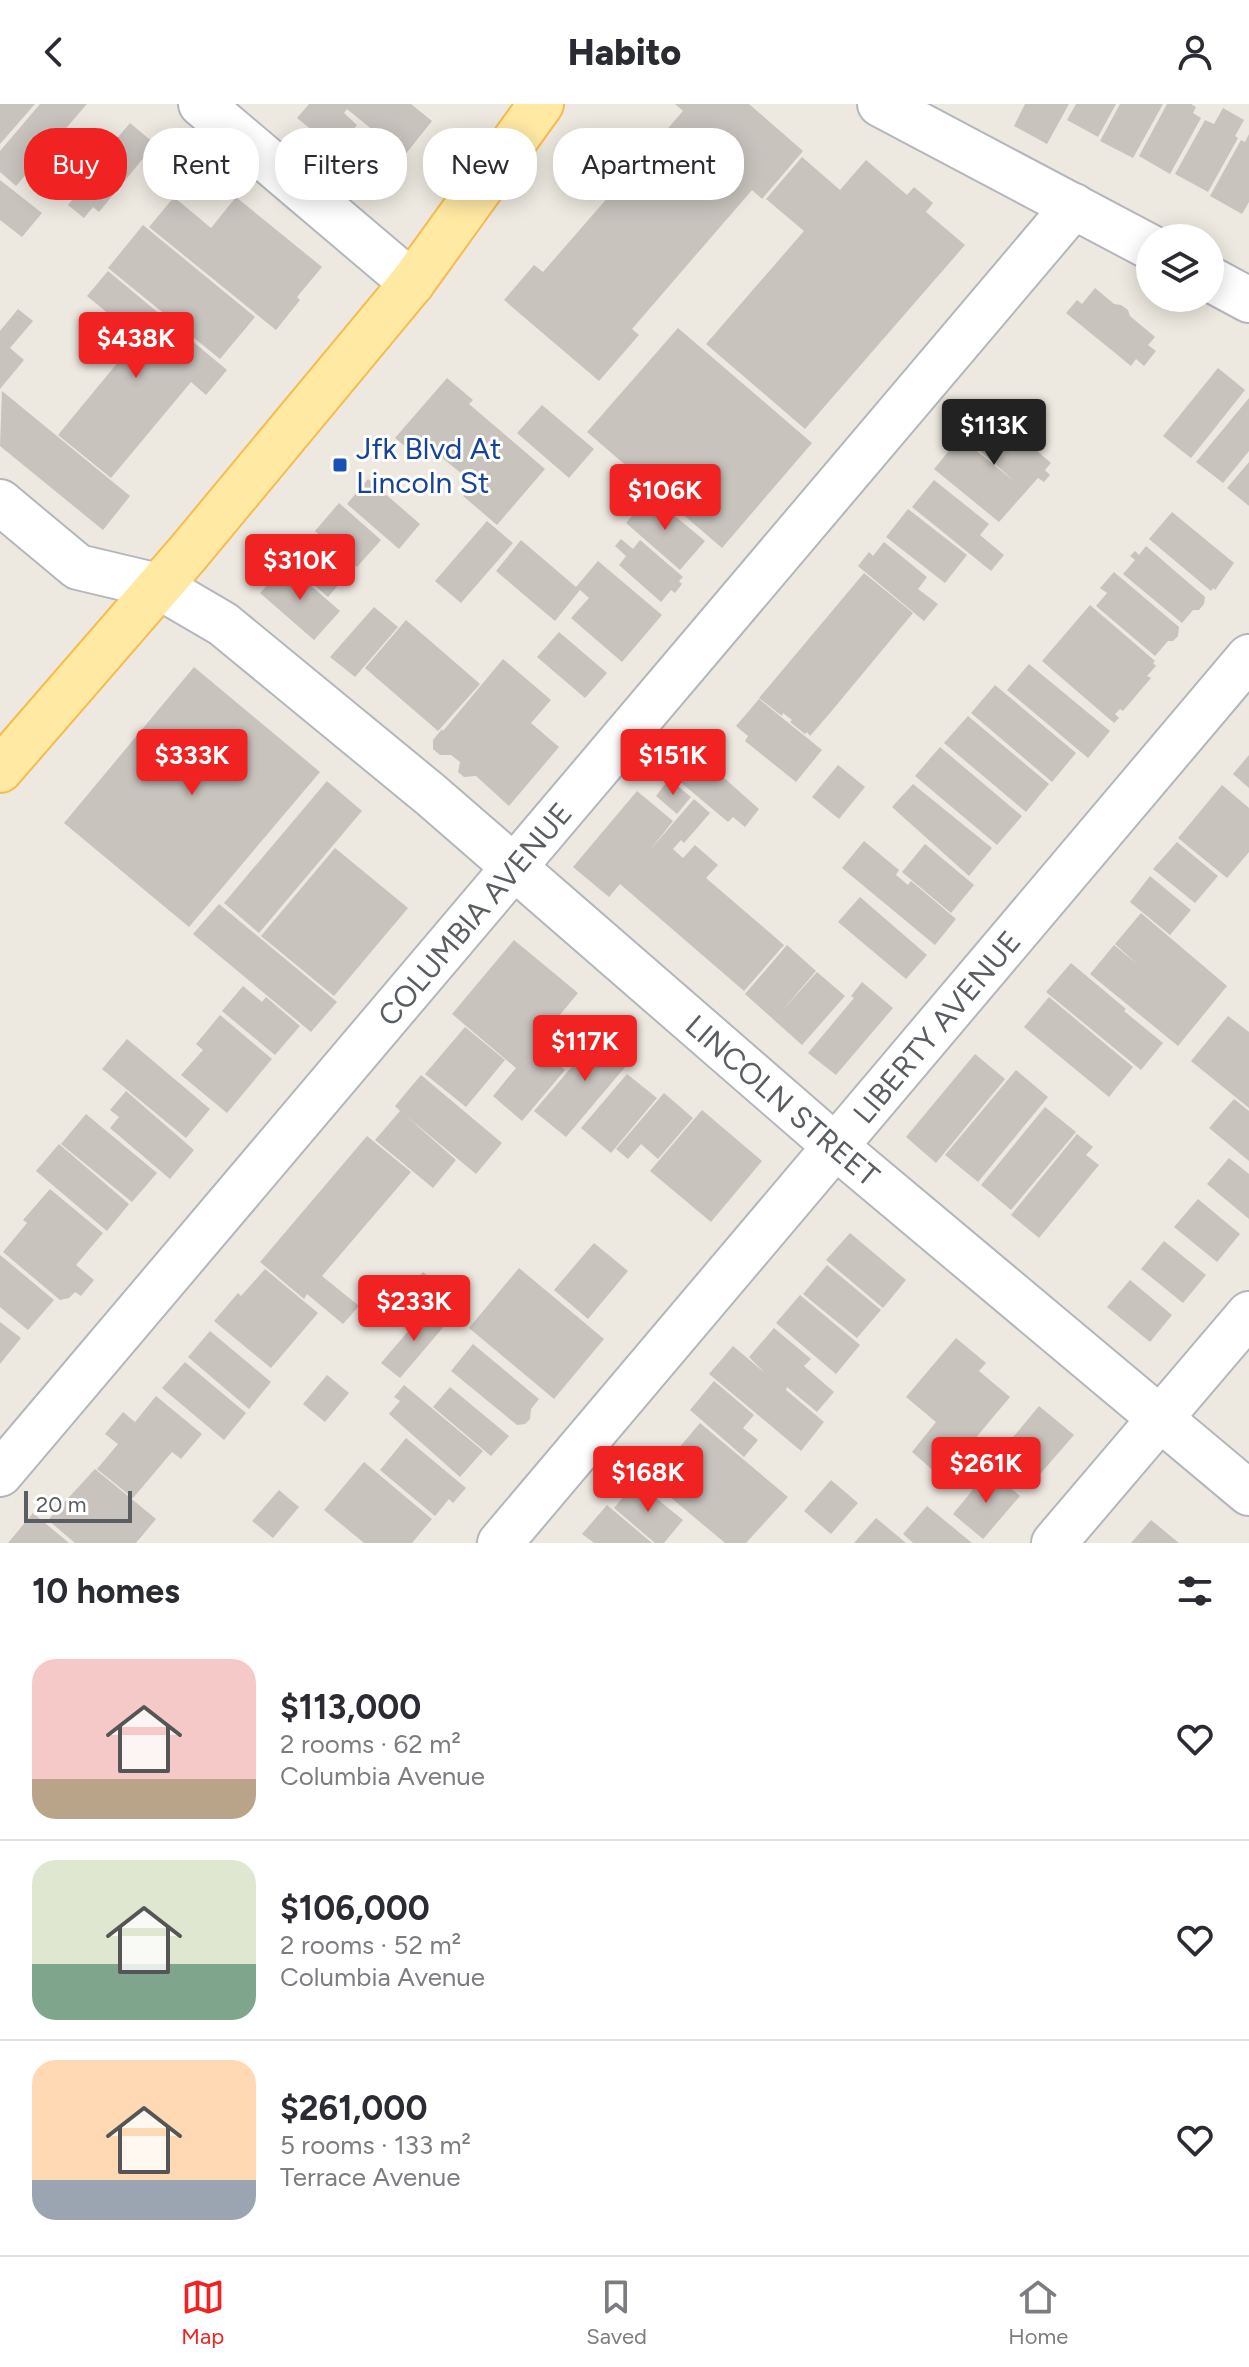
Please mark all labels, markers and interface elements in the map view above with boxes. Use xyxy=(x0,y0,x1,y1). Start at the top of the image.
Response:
icon: back xyxy=(32,30,76,74)
icon: person xyxy=(1173,30,1217,74)
text: Habito xyxy=(568,31,681,74)
chip: Buy xyxy=(24,128,127,200)
chip: Rent xyxy=(143,128,259,200)
chip: Filters xyxy=(275,128,407,200)
chip: New xyxy=(423,128,537,200)
chip: Apartment xyxy=(553,128,744,200)
map controls xyxy=(1136,224,1224,312)
button: layers xyxy=(1136,224,1224,312)
pin: $438K xyxy=(80,312,192,380)
text: $438K xyxy=(97,322,175,354)
pin: $113K xyxy=(938,399,1050,467)
text: $113K xyxy=(960,409,1028,441)
place label: Jfk Blvd At Lincoln St xyxy=(356,430,501,501)
marker: Jfk Blvd At Lincoln St xyxy=(331,456,349,474)
pin: $106K xyxy=(609,464,721,532)
text: $106K xyxy=(628,474,702,506)
pin: $310K xyxy=(244,534,356,602)
text: $310K xyxy=(263,544,337,576)
pin: $333K xyxy=(136,729,248,797)
pin: $151K xyxy=(617,729,729,797)
text: $333K xyxy=(154,739,230,771)
text: $151K xyxy=(639,739,707,771)
street label: COLUMBIA AVENUE xyxy=(369,795,579,1033)
street label: LIBERTY AVENUE xyxy=(845,923,1028,1131)
street label: LINCOLN STREET xyxy=(678,1006,887,1194)
pin: $117K xyxy=(529,1015,641,1083)
text: $117K xyxy=(551,1025,619,1057)
pin: $233K xyxy=(358,1275,470,1343)
text: $233K xyxy=(376,1285,452,1317)
pin: $261K xyxy=(930,1437,1042,1505)
pin: $168K xyxy=(592,1446,704,1514)
text: $261K xyxy=(950,1447,1022,1479)
text: $168K xyxy=(611,1456,685,1488)
scale bar xyxy=(24,1487,132,1523)
text: 20 m xyxy=(36,1491,87,1518)
icon: filters xyxy=(1173,1569,1217,1613)
text: 10 homes xyxy=(32,1571,180,1612)
text: $113,000 xyxy=(280,1687,421,1728)
icon: home xyxy=(96,1691,192,1787)
icon: heart xyxy=(1173,1717,1217,1761)
text: 2 rooms · 62 m² xyxy=(280,1728,461,1760)
text: Columbia Avenue xyxy=(280,1760,485,1792)
text: $106,000 xyxy=(280,1888,430,1929)
icon: home xyxy=(96,1892,192,1988)
icon: heart xyxy=(1173,1918,1217,1962)
text: 2 rooms · 52 m² xyxy=(280,1929,461,1961)
text: Columbia Avenue xyxy=(280,1961,485,1993)
text: $261,000 xyxy=(280,2088,427,2129)
icon: home xyxy=(96,2092,192,2188)
icon: heart xyxy=(1173,2118,1217,2162)
text: 5 rooms · 133 m² xyxy=(280,2129,471,2161)
text: Terrace Avenue xyxy=(280,2161,460,2193)
tab: Map xyxy=(181,2275,225,2350)
tab: Saved xyxy=(586,2275,647,2350)
tab: Home xyxy=(1008,2275,1068,2350)

